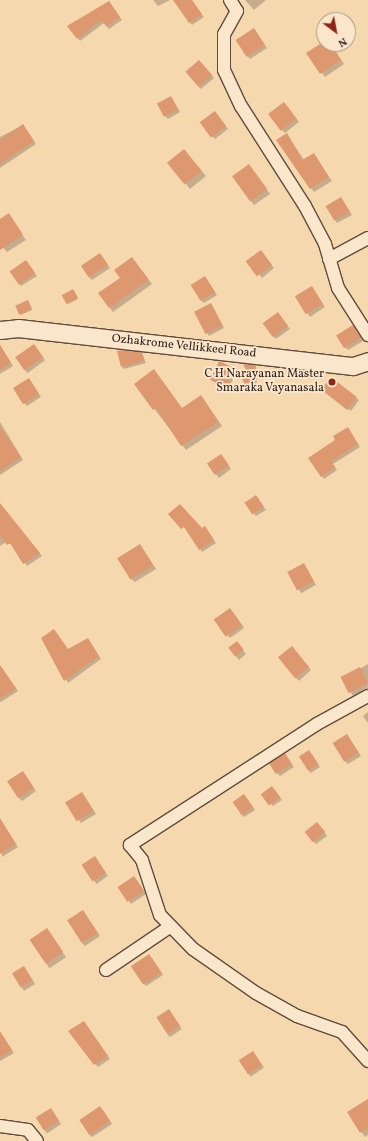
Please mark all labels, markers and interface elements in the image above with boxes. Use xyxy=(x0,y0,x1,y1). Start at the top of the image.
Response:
north arrow xyxy=(316,12,356,52)
text: N xyxy=(335,33,349,50)
street label: Ozhakrome Vellikkeel Road xyxy=(111,332,257,362)
place label: C H Narayanan Master Smaraka Vayanasala xyxy=(205,368,324,396)
marker: C H Narayanan Master Smaraka Vayanasala xyxy=(327,377,337,387)

